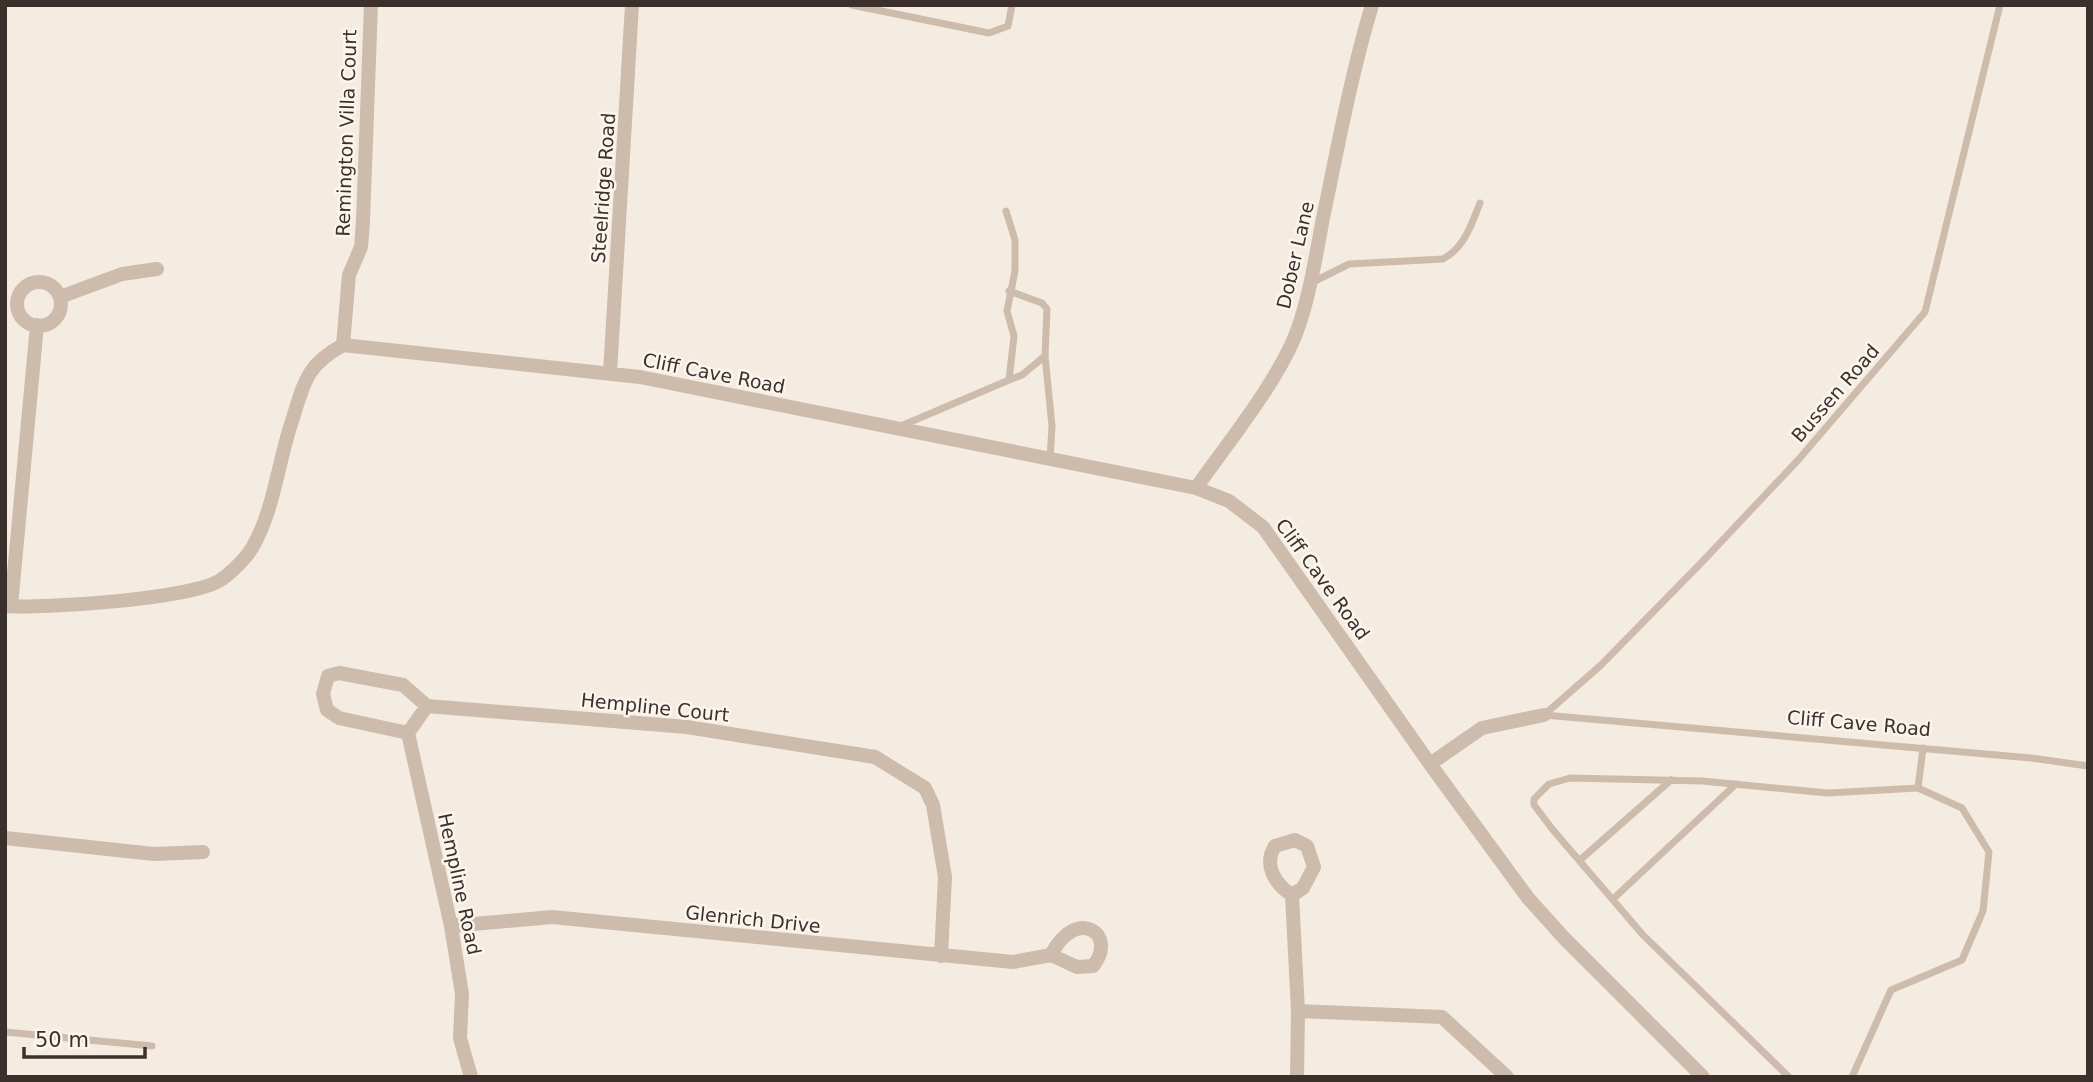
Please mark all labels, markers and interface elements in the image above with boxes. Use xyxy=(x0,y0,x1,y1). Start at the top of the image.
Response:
street label: Remington Villa Court xyxy=(331,29,361,237)
street label: Steelridge Road xyxy=(587,112,619,264)
street label: Dober Lane xyxy=(1272,199,1318,311)
street label: Bussen Road xyxy=(1787,340,1883,446)
street label: Cliff Cave Road xyxy=(641,348,787,398)
street label: Cliff Cave Road xyxy=(1272,514,1374,644)
street label: Hempline Court xyxy=(580,688,730,726)
street label: Cliff Cave Road xyxy=(1786,706,1932,740)
street label: Hempline Road xyxy=(434,811,486,957)
street label: Glenrich Drive xyxy=(684,901,822,937)
scale bar xyxy=(24,1016,145,1060)
text: 50 m xyxy=(35,1028,89,1052)

